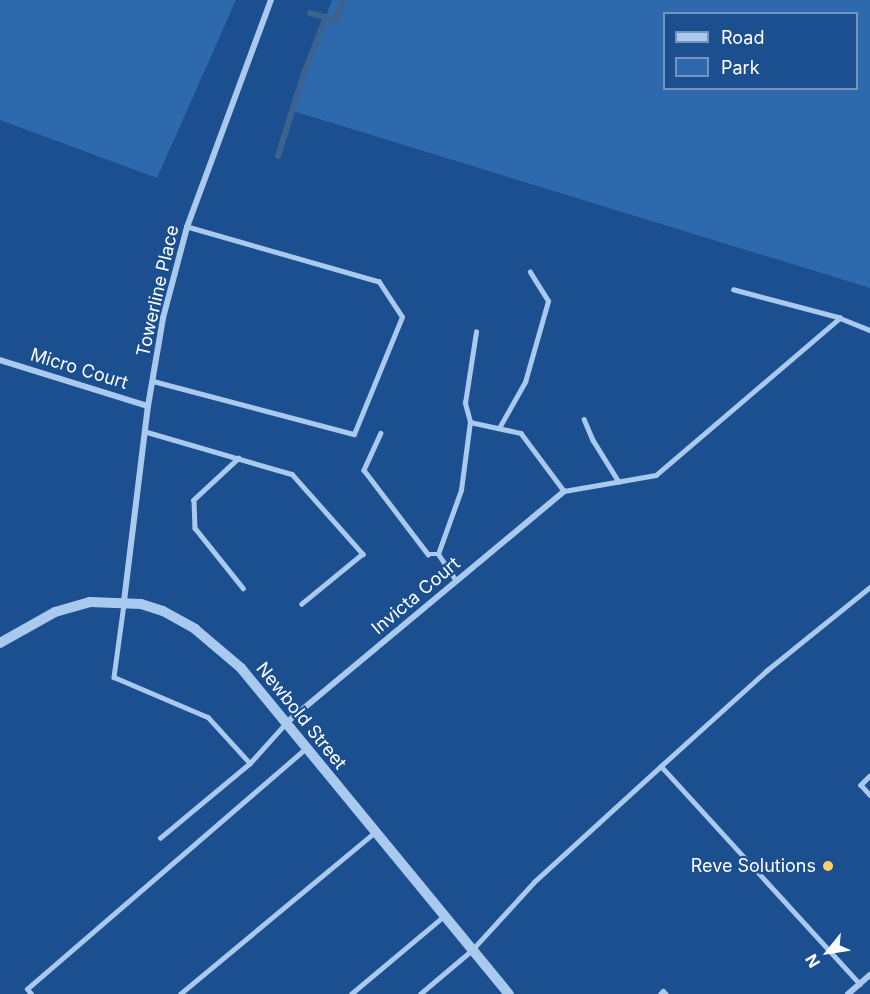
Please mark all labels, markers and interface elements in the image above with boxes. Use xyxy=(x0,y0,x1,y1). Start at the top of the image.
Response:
legend xyxy=(663,12,858,90)
text: Road xyxy=(721,27,764,48)
text: Park xyxy=(721,57,760,78)
street label: Towerline Place xyxy=(132,223,184,359)
street label: Micro Court xyxy=(28,344,130,394)
street label: Invicta Court xyxy=(367,553,465,639)
street label: Newbold Street xyxy=(251,658,351,774)
place label: Reve Solutions xyxy=(691,855,816,877)
marker: Reve Solutions xyxy=(821,859,835,873)
north arrow xyxy=(798,922,858,982)
text: N xyxy=(801,951,824,971)

